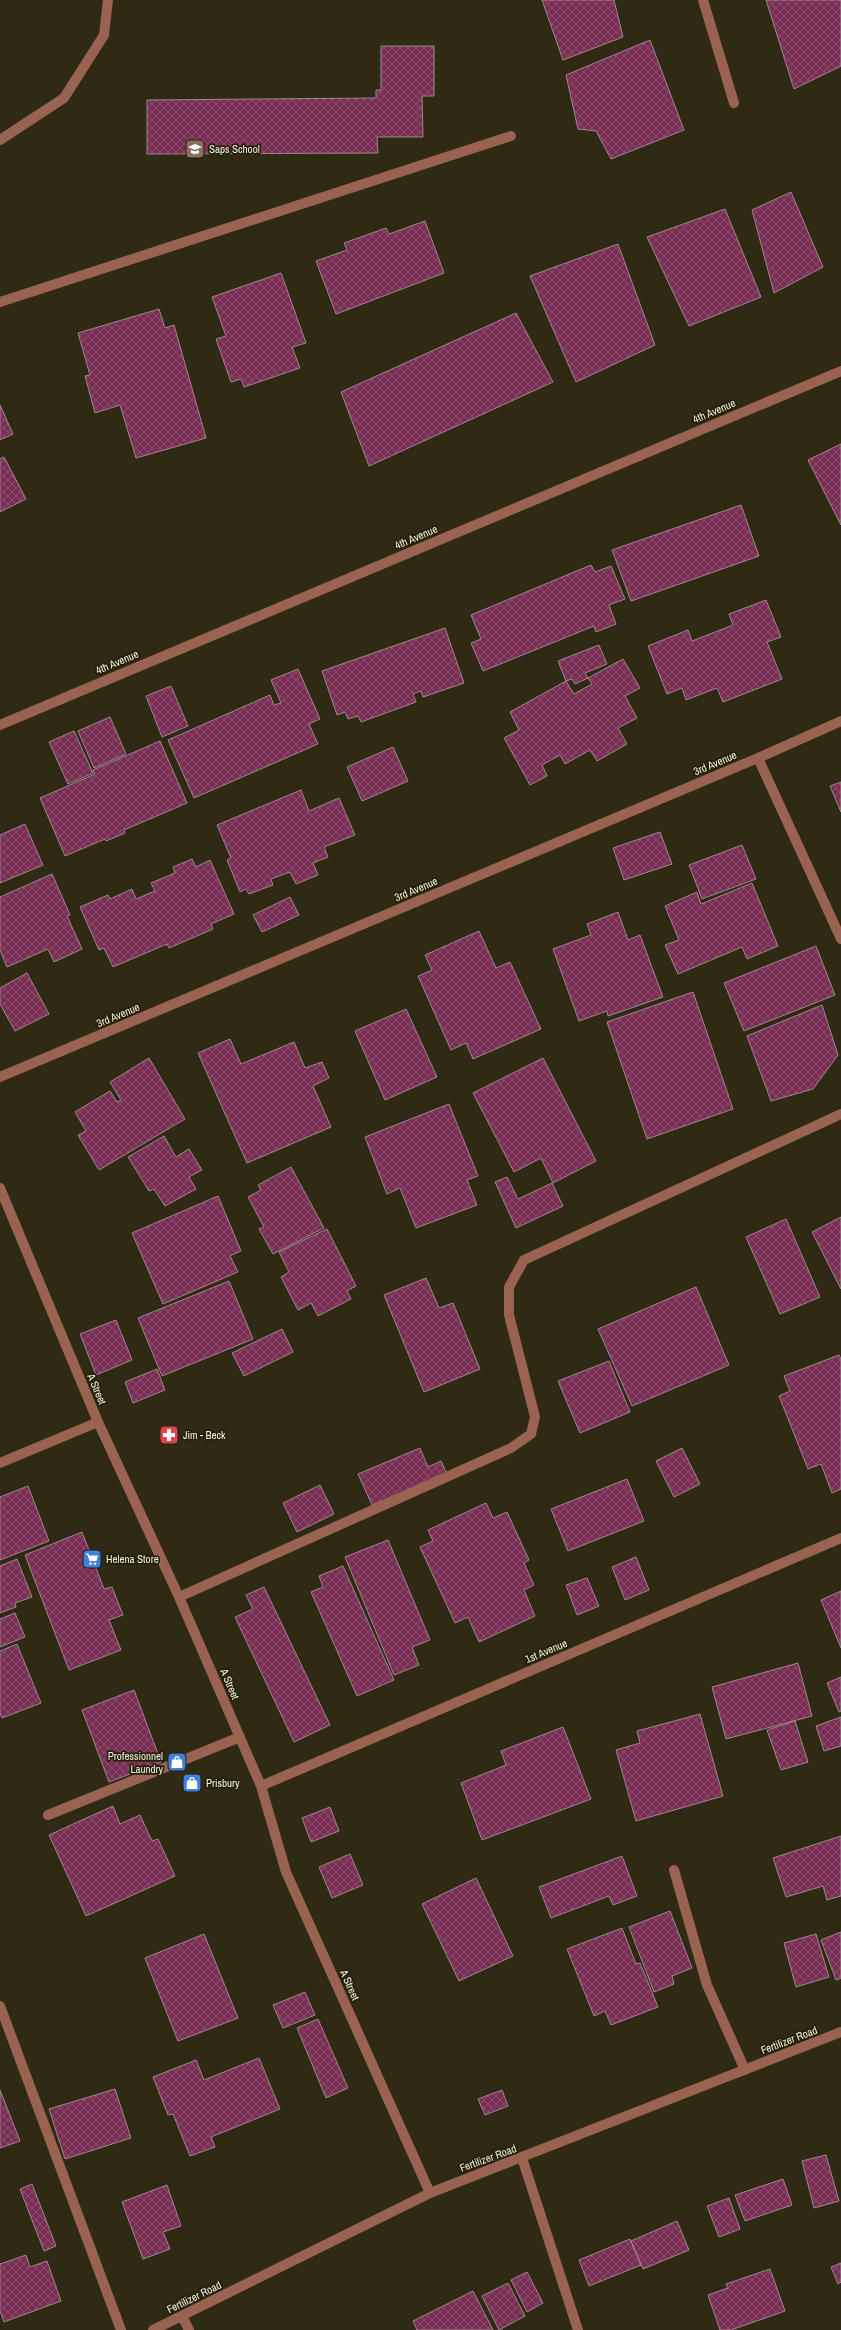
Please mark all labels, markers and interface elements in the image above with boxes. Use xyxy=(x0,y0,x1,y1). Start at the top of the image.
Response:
school or university icon: Saps School xyxy=(184,138,206,160)
place label: Saps School xyxy=(209,142,260,156)
street label: 4th Avenue xyxy=(691,396,737,426)
street label: 4th Avenue xyxy=(393,522,439,552)
street label: 4th Avenue xyxy=(94,647,140,677)
street label: 3rd Avenue xyxy=(691,748,739,778)
street label: 3rd Avenue xyxy=(392,874,440,904)
street label: 3rd Avenue xyxy=(94,1000,142,1030)
street label: A Street xyxy=(84,1371,110,1407)
pharmacy icon: Jim - Beck xyxy=(158,1424,180,1446)
place label: Jim - Beck xyxy=(183,1428,226,1442)
supermarket icon: Helena Store xyxy=(81,1548,103,1570)
place label: Helena Store xyxy=(106,1552,159,1566)
street label: 1st Avenue xyxy=(523,1636,569,1666)
street label: A Street xyxy=(217,1666,243,1702)
place label: Professionnel Laundry xyxy=(108,1749,163,1776)
shop icon: Professionnel Laundry xyxy=(166,1751,188,1773)
shop icon: Prisbury xyxy=(181,1772,203,1794)
place label: Prisbury xyxy=(206,1776,240,1790)
street label: A Street xyxy=(337,1967,363,2003)
street label: Fertilizer Road xyxy=(759,2023,819,2057)
street label: Fertilizer Road xyxy=(458,2141,518,2175)
street label: Fertilizer Road xyxy=(164,2278,224,2316)

